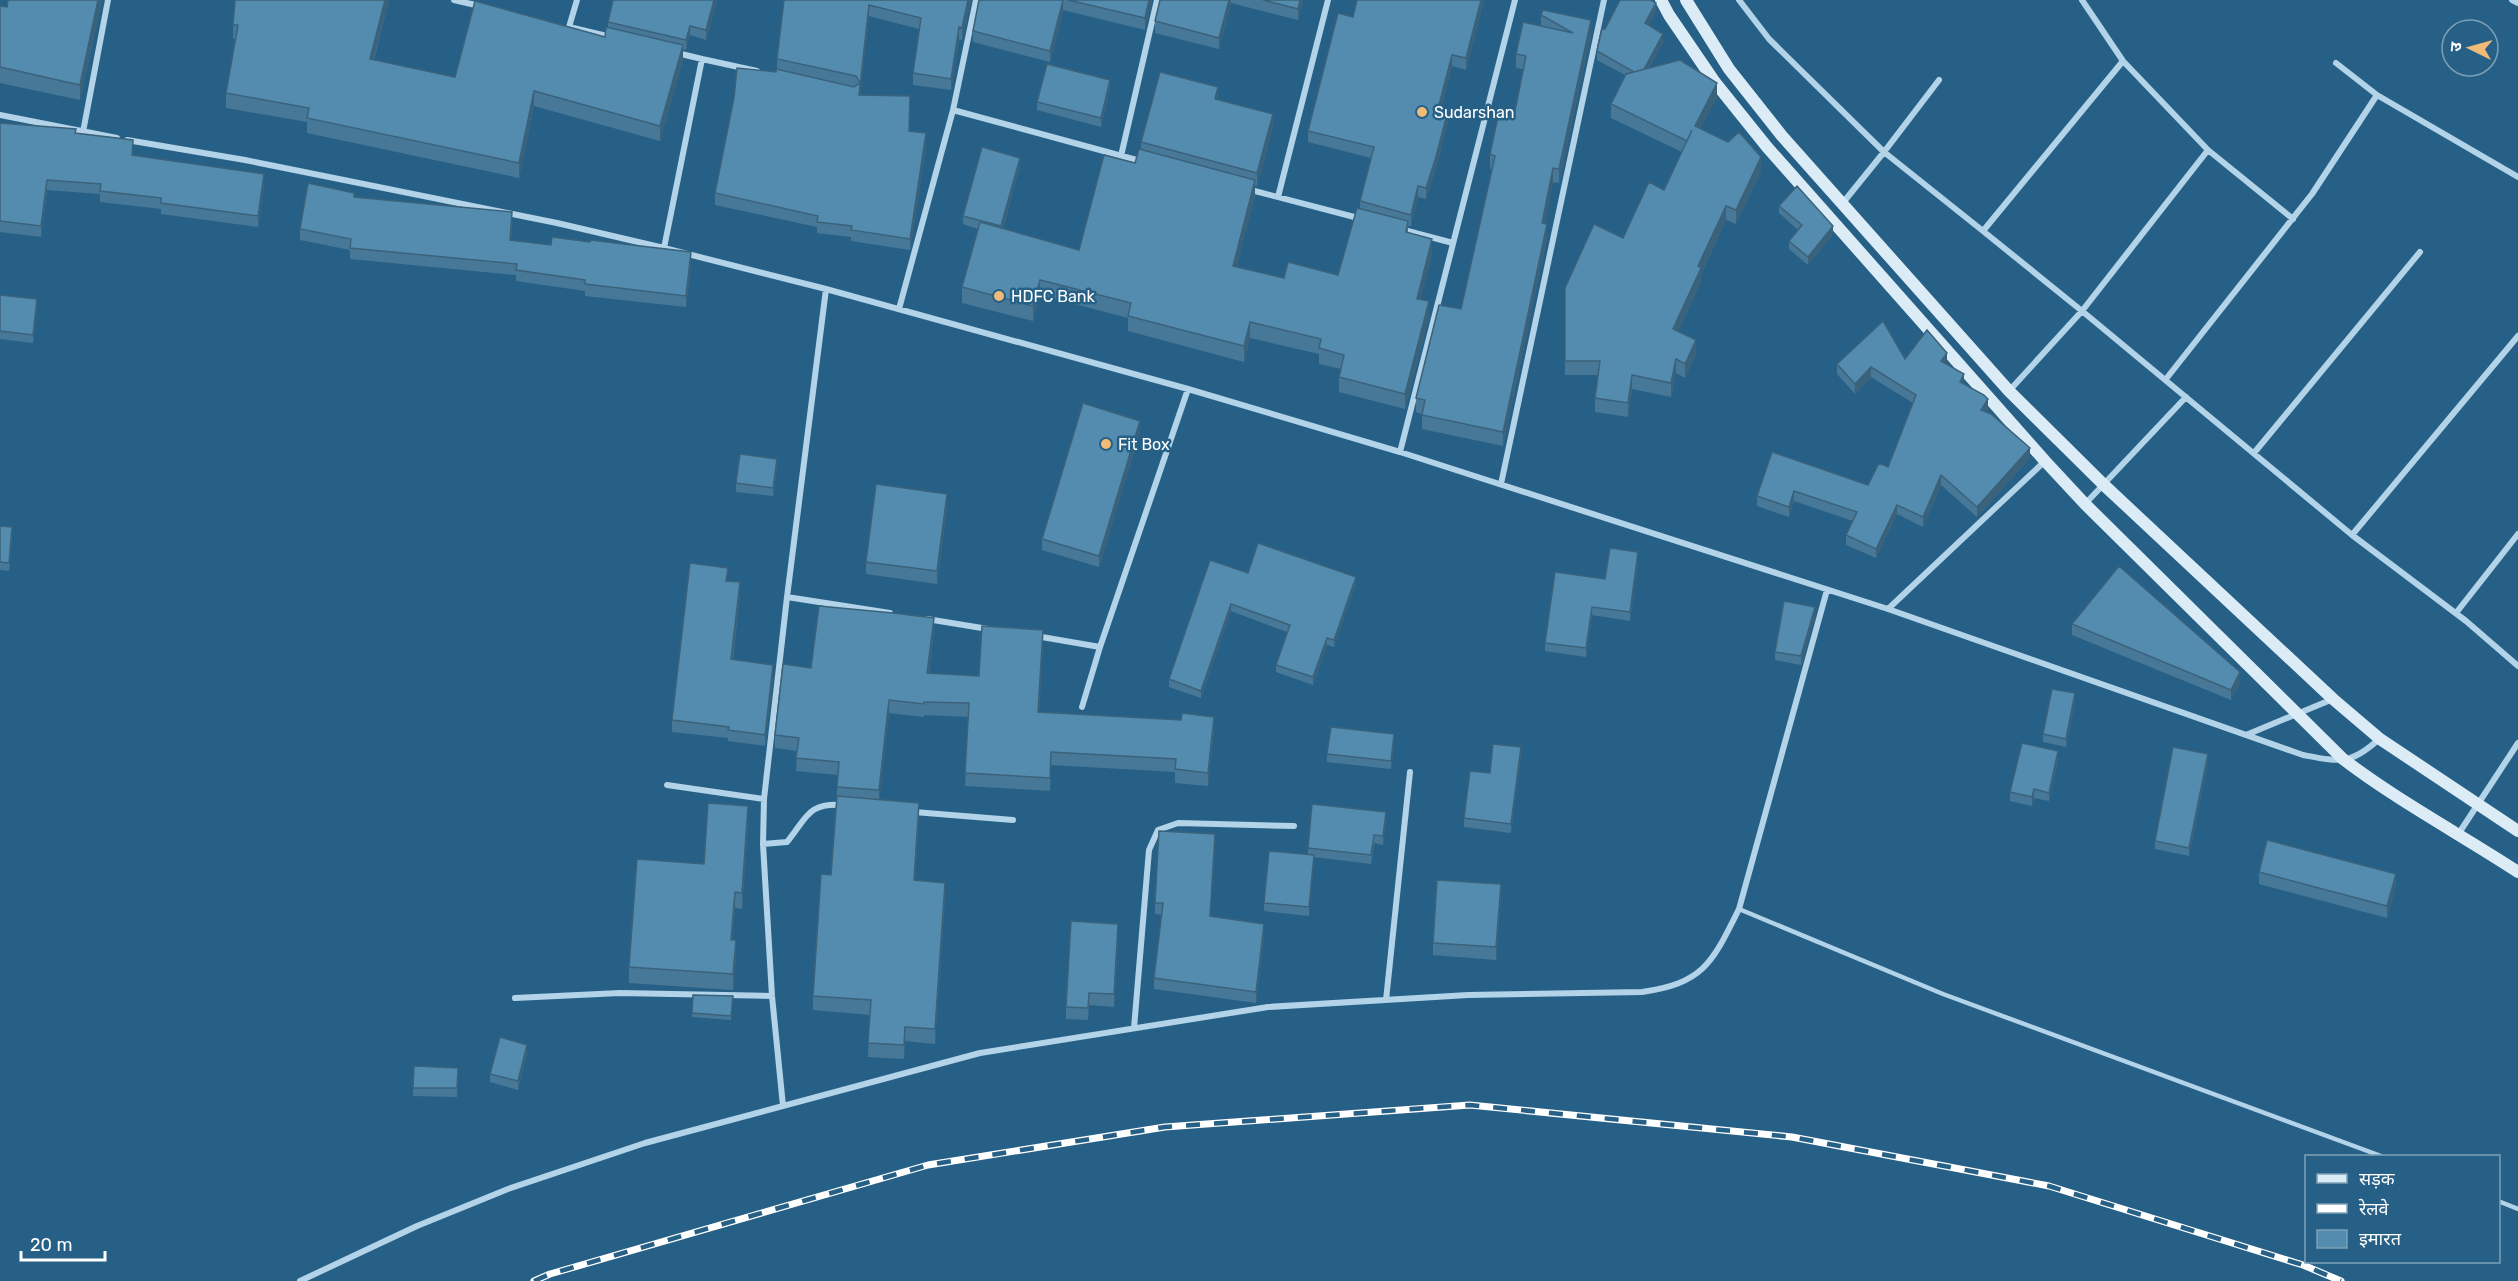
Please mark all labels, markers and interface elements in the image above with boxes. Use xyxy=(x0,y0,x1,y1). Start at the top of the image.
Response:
north arrow xyxy=(2440,18,2500,78)
text: उ xyxy=(2446,41,2465,52)
place label: Sudarshan xyxy=(1434,103,1514,122)
marker: Sudarshan xyxy=(1415,105,1429,119)
place label: HDFC Bank xyxy=(1011,287,1096,306)
marker: HDFC Bank xyxy=(992,289,1006,303)
place label: Fit Box xyxy=(1118,435,1170,454)
marker: Fit Box xyxy=(1099,437,1113,451)
legend xyxy=(2305,1155,2500,1263)
text: सड़क xyxy=(2359,1168,2396,1190)
text: रेलवे xyxy=(2358,1198,2390,1220)
scale bar xyxy=(21,1224,105,1262)
text: इमारत xyxy=(2359,1228,2402,1250)
text: 20 m xyxy=(30,1234,72,1256)

